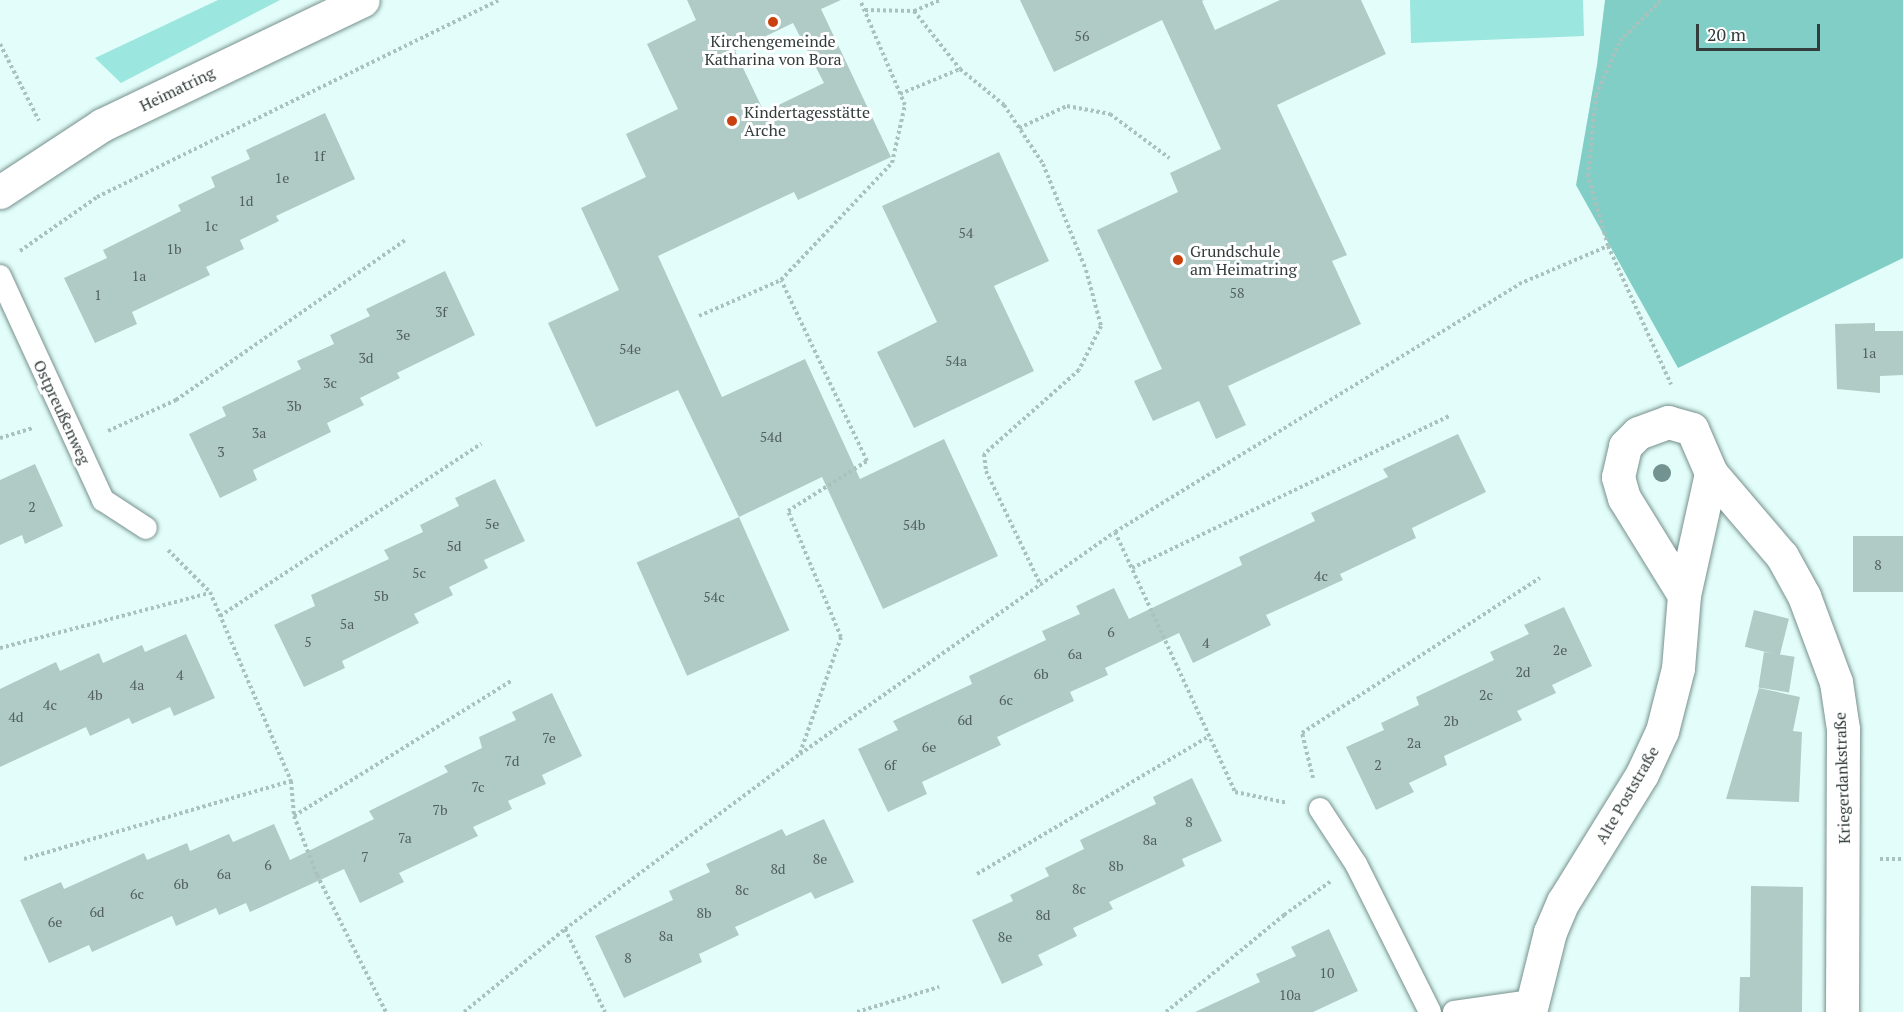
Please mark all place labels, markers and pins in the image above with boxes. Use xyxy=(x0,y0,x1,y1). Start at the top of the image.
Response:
marker: Kirchengemeinde Katharina von Bora xyxy=(766,15,780,29)
place label: Kirchengemeinde Katharina von Bora xyxy=(704,31,842,69)
place label: Kindertagesstätte Arche xyxy=(744,102,870,140)
marker: Kindertagesstätte Arche xyxy=(725,114,739,128)
place label: Grundschule am Heimatring xyxy=(1190,241,1297,279)
marker: Grundschule am Heimatring xyxy=(1171,253,1185,267)

